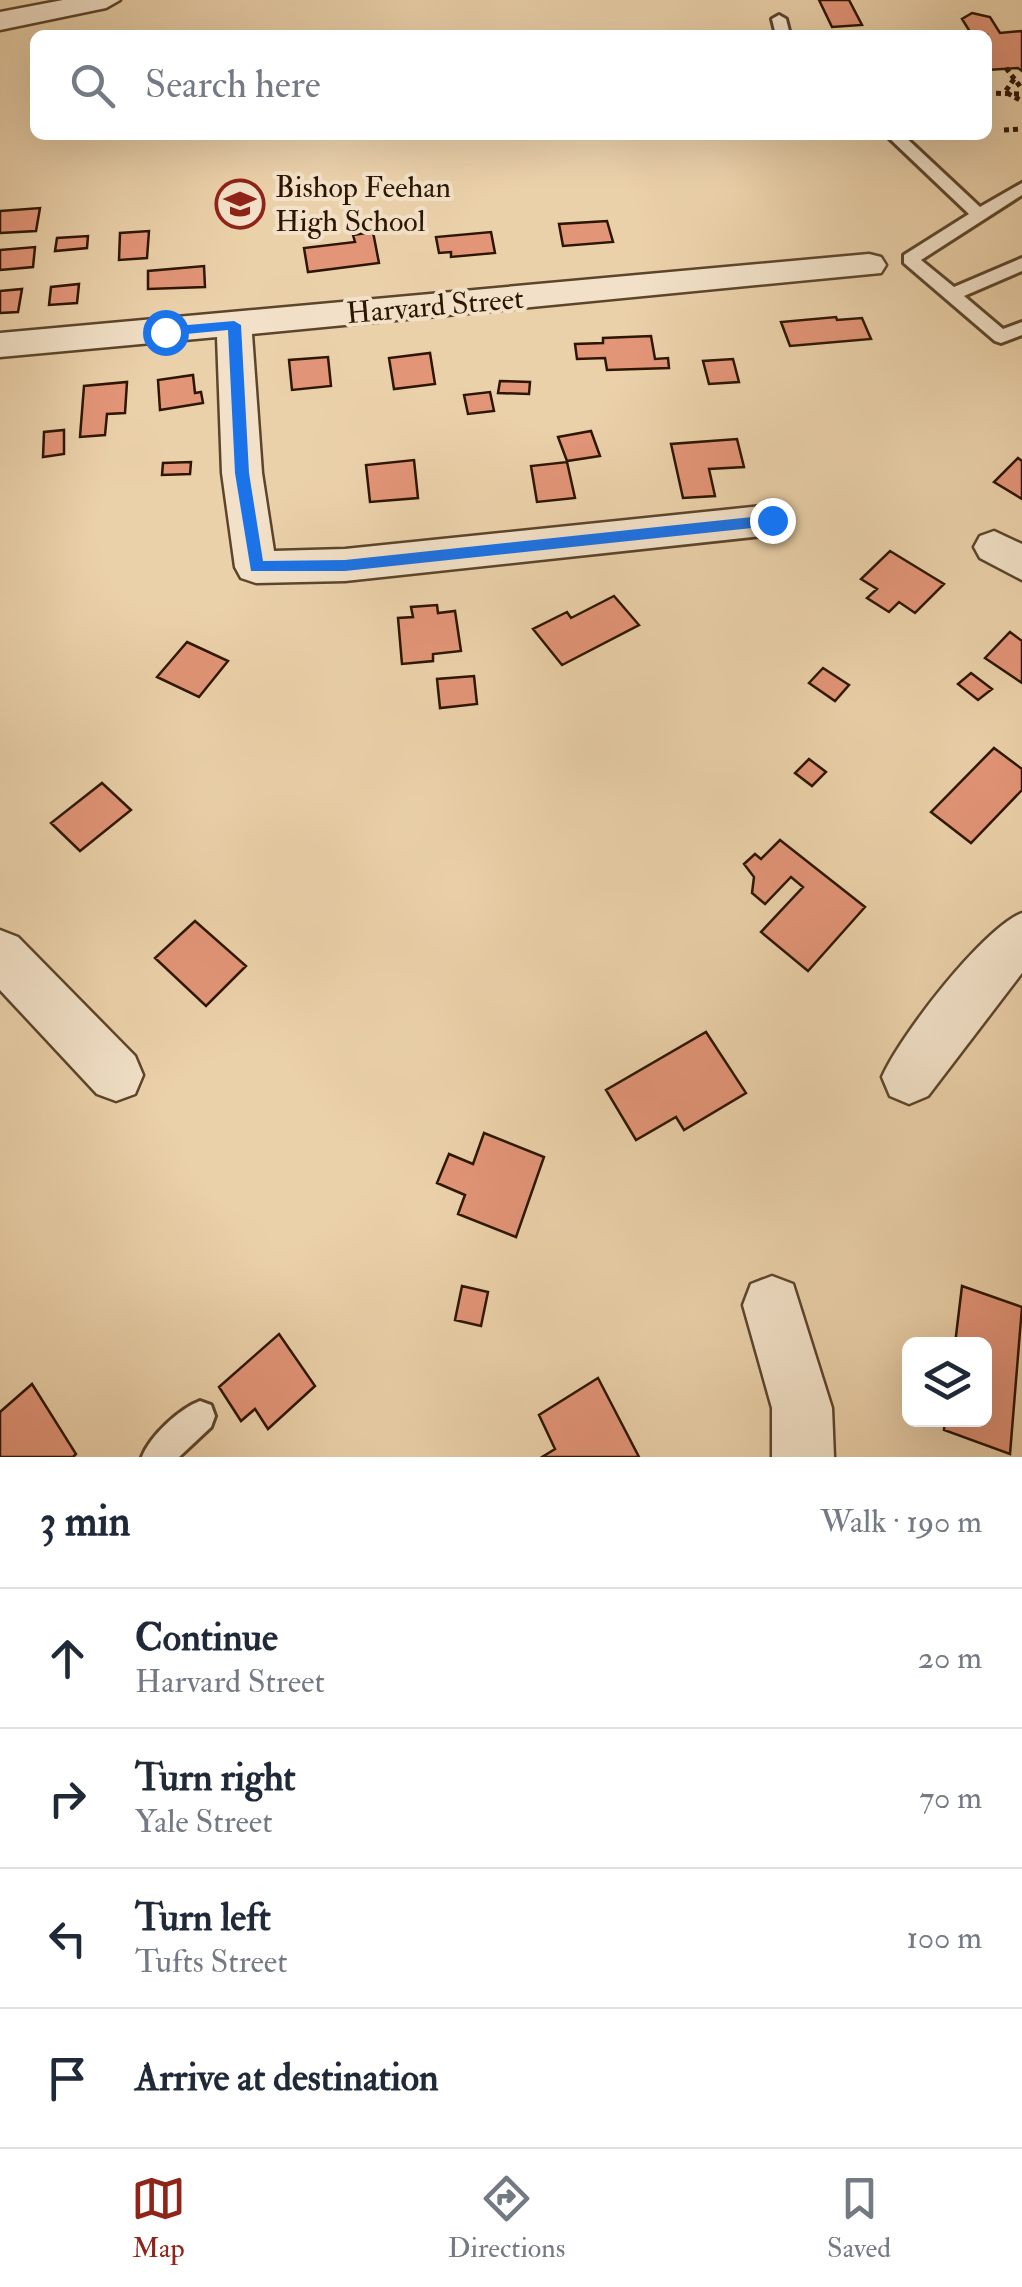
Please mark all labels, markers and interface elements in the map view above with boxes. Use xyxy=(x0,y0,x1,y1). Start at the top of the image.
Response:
search box xyxy=(30,30,992,140)
icon: search xyxy=(65,58,120,113)
text: Search here xyxy=(145,61,321,109)
place label: Bishop Feehan High School xyxy=(275,169,451,240)
school or university icon: Bishop Feehan High School xyxy=(214,178,266,230)
street label: Harvard Street xyxy=(345,280,525,332)
route start xyxy=(143,310,189,356)
route end xyxy=(750,498,796,544)
map controls xyxy=(902,1337,992,1427)
button: layers xyxy=(902,1337,992,1427)
text: 3 min xyxy=(40,1496,130,1548)
text: Walk · 190 m xyxy=(820,1502,982,1542)
text: Continue xyxy=(135,1614,278,1662)
icon: ahead xyxy=(40,1631,95,1686)
text: 20 m xyxy=(918,1638,982,1678)
text: Harvard Street xyxy=(135,1662,325,1702)
text: Turn right xyxy=(135,1754,296,1802)
icon: right xyxy=(40,1771,95,1826)
text: 70 m xyxy=(919,1778,982,1818)
text: Yale Street xyxy=(135,1802,273,1842)
text: Turn left xyxy=(135,1894,271,1942)
icon: left xyxy=(40,1911,95,1966)
text: 100 m xyxy=(906,1918,982,1958)
text: Tufts Street xyxy=(135,1942,288,1982)
icon: arrive xyxy=(40,2051,95,2106)
text: Arrive at destination xyxy=(135,2054,439,2102)
tab: Map xyxy=(131,2171,186,2266)
tab: Directions xyxy=(448,2171,565,2266)
tab: Saved xyxy=(827,2171,891,2266)

